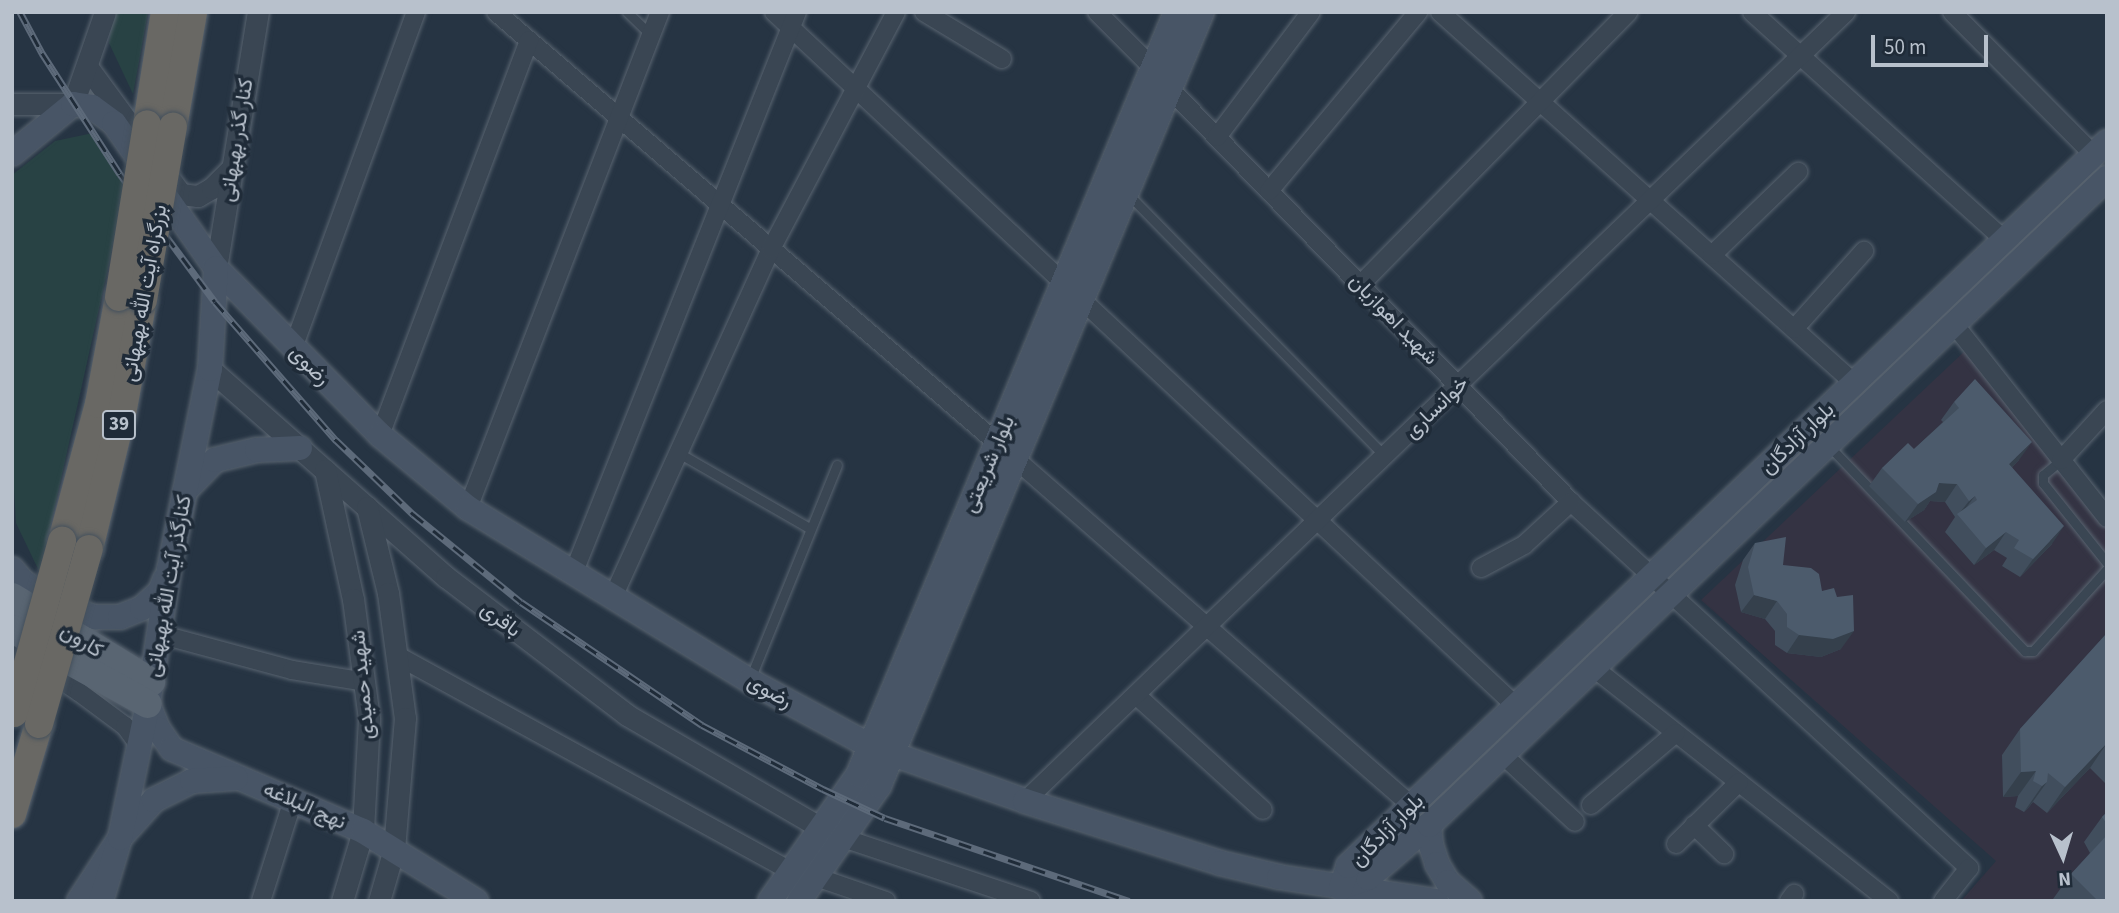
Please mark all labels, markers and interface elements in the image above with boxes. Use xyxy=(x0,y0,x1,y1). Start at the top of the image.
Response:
scale bar xyxy=(1874,21,1991,65)
text: 50 m xyxy=(1884,32,1926,62)
street label: کنار گذر بهبهانی xyxy=(214,76,258,204)
street label: بزرگراه آیت الله بهبهانی xyxy=(116,203,172,383)
street label: شهید اهوازیان xyxy=(1344,268,1444,370)
street label: رضوی xyxy=(284,339,336,391)
street label: خوانساری xyxy=(1399,370,1473,444)
street label: بلوار آزادگان xyxy=(1755,397,1839,479)
road number: 39 xyxy=(102,410,136,440)
street label: بلوار شریعتی xyxy=(956,412,1020,516)
street label: کنارگذر آیت الله بهبهانی xyxy=(140,493,196,679)
street label: باقری xyxy=(476,596,526,642)
street label: کارون xyxy=(56,617,108,663)
street label: شهید حمیدی xyxy=(345,629,379,741)
street label: رضوی xyxy=(743,669,797,713)
street label: نهج البلاغه xyxy=(260,776,350,834)
street label: بلوار آزادگان xyxy=(1345,788,1429,872)
north arrow xyxy=(2028,822,2098,892)
text: N xyxy=(2057,865,2072,892)

